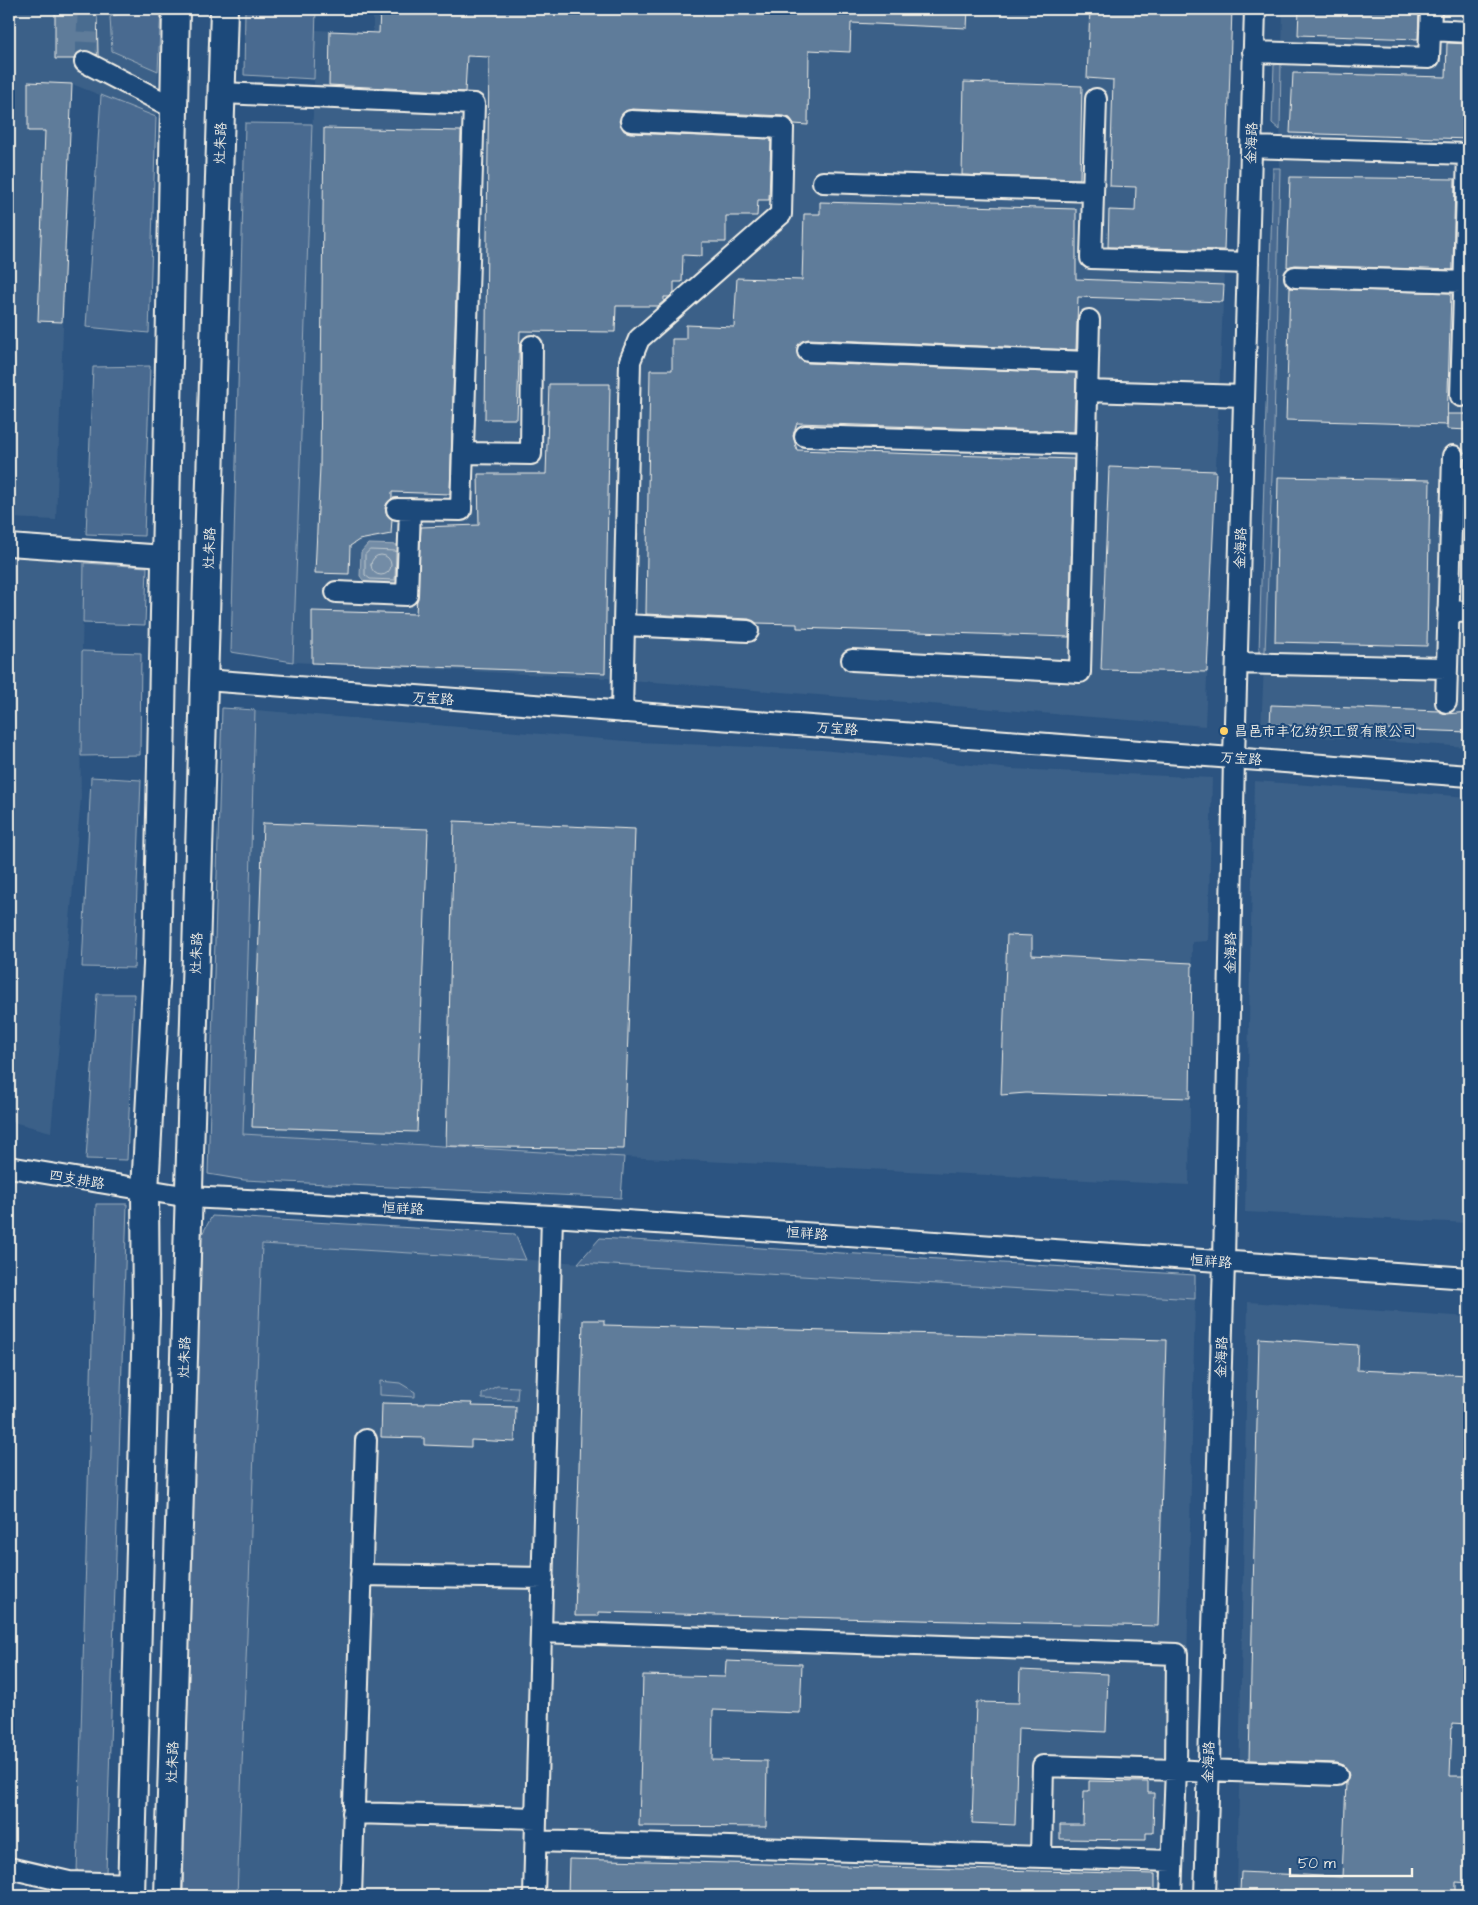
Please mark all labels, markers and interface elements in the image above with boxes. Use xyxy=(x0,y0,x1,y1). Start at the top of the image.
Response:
street label: 灶朱路 xyxy=(210,122,232,164)
street label: 金海路 xyxy=(1241,122,1263,164)
street label: 灶朱路 xyxy=(199,527,221,569)
street label: 金海路 xyxy=(1230,527,1252,569)
street label: 万宝路 xyxy=(411,688,455,710)
street label: 万宝路 xyxy=(815,718,859,740)
place label: 昌邑市丰亿纺织工贸有限公司 xyxy=(1234,722,1416,742)
marker: 昌邑市丰亿纺织工贸有限公司 xyxy=(1218,725,1230,737)
street label: 万宝路 xyxy=(1219,748,1263,770)
street label: 灶朱路 xyxy=(186,932,208,974)
street label: 金海路 xyxy=(1221,932,1241,974)
street label: 四支排路 xyxy=(48,1165,106,1195)
street label: 恒祥路 xyxy=(381,1198,424,1220)
street label: 恒祥路 xyxy=(785,1223,829,1245)
street label: 恒祥路 xyxy=(1189,1251,1233,1273)
street label: 灶朱路 xyxy=(174,1336,196,1378)
street label: 金海路 xyxy=(1211,1336,1233,1378)
street label: 灶朱路 xyxy=(162,1741,184,1783)
street label: 金海路 xyxy=(1198,1741,1220,1783)
scale bar xyxy=(1290,1845,1413,1877)
text: 50 m xyxy=(1298,1853,1336,1874)

